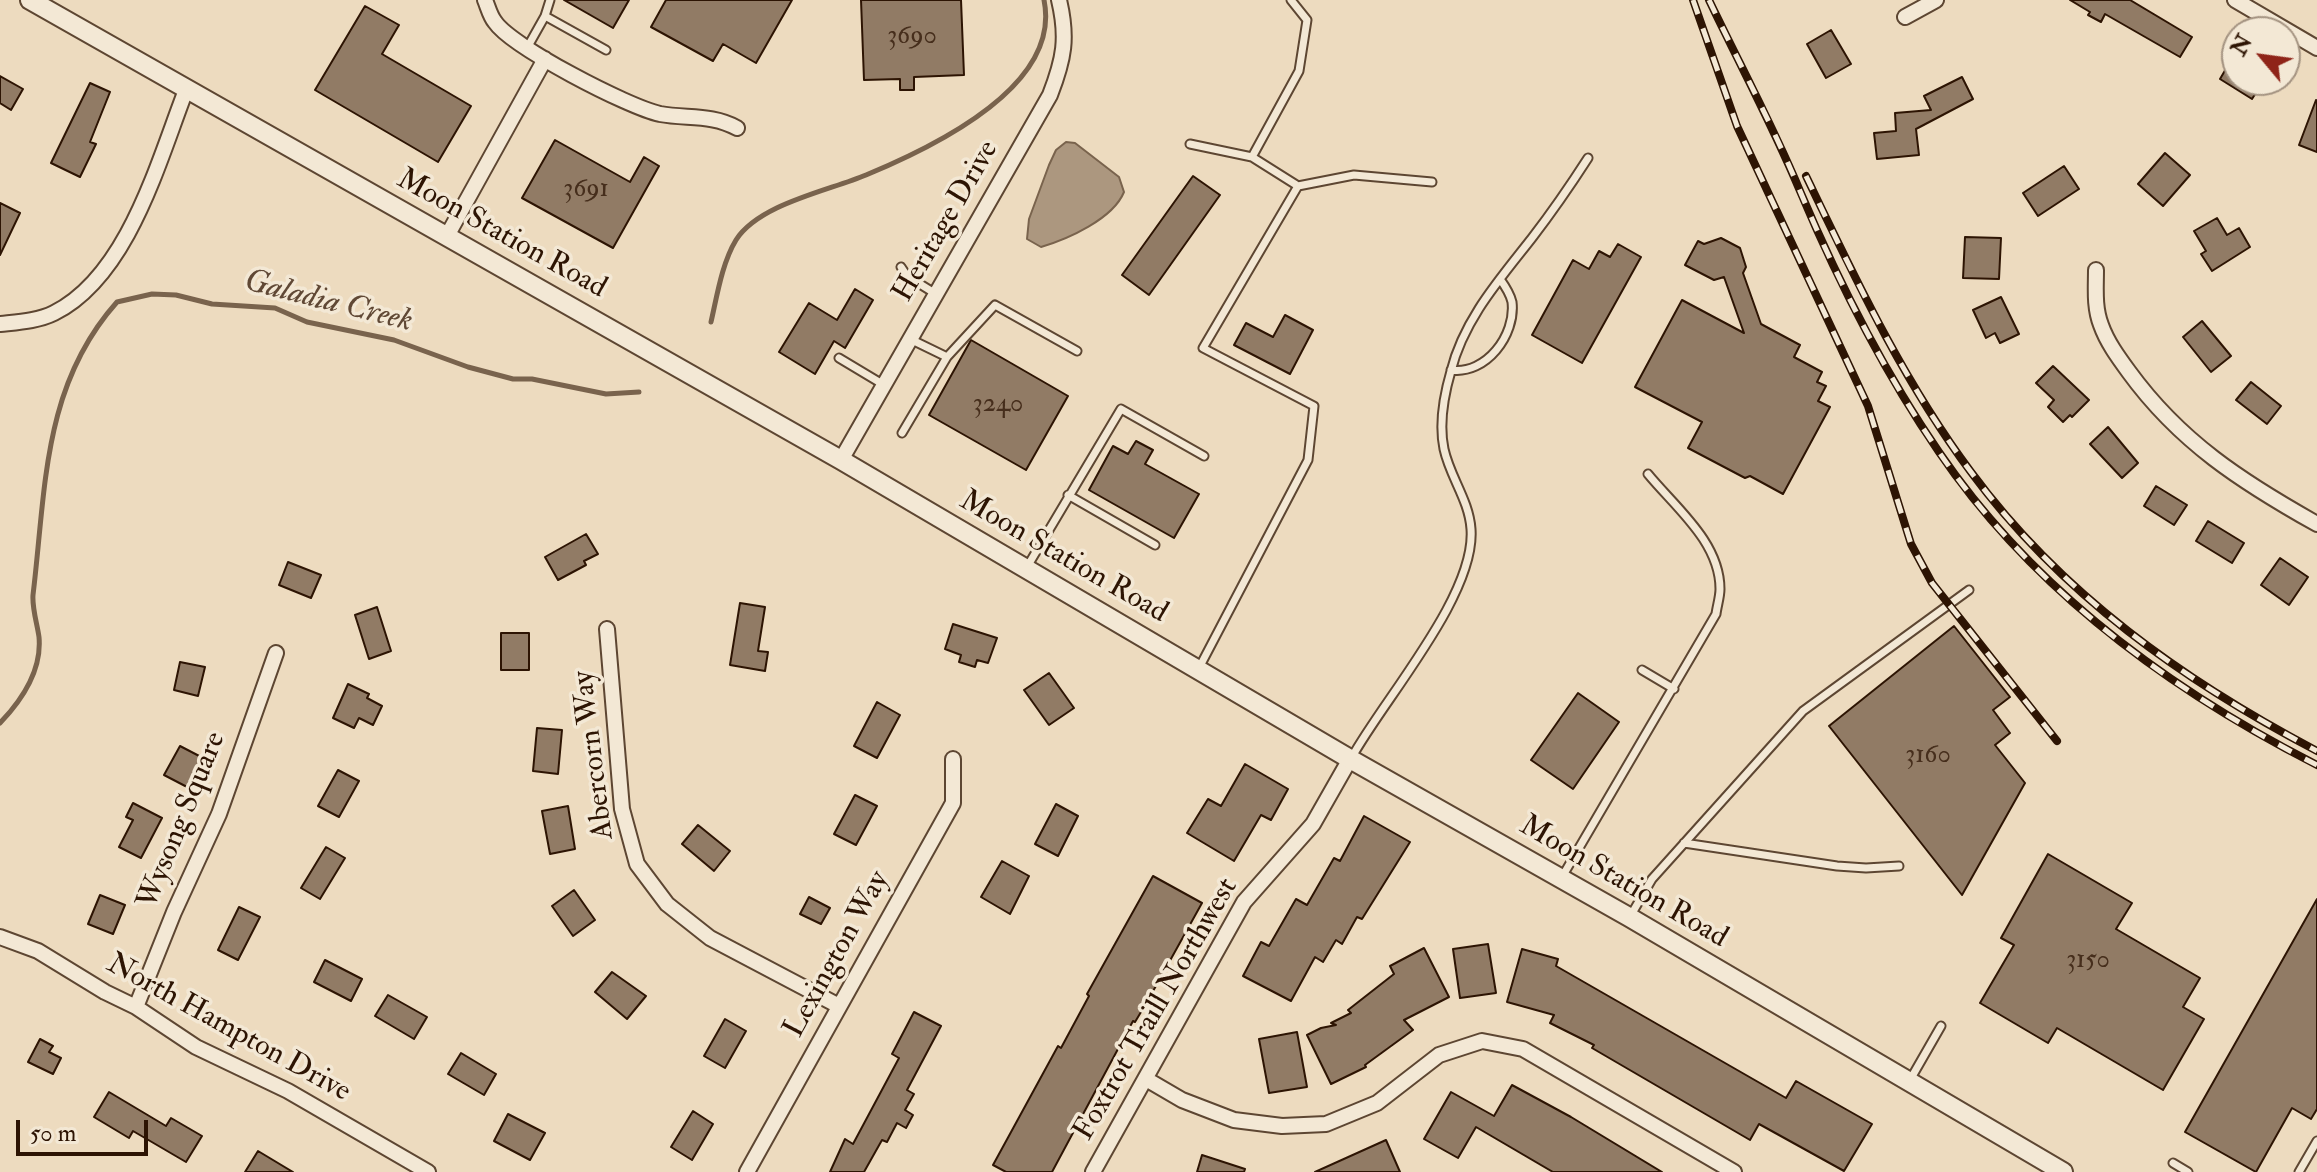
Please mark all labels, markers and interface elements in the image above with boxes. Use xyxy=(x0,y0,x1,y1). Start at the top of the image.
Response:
north arrow xyxy=(2221,16,2301,96)
house number: 3690 xyxy=(887,21,937,53)
text: N xyxy=(2225,30,2259,61)
street label: Heritage Drive xyxy=(886,135,1008,309)
street label: Moon Station Road xyxy=(390,162,612,308)
house number: 3691 xyxy=(563,174,609,206)
water label: Galadia Creek xyxy=(240,264,416,342)
house number: 3240 xyxy=(973,389,1023,421)
street label: Moon Station Road xyxy=(953,484,1173,632)
street label: Abercorn Way xyxy=(567,668,623,842)
street label: Wysong Square xyxy=(131,727,235,915)
house number: 3160 xyxy=(1905,740,1951,772)
street label: Moon Station Road xyxy=(1513,809,1733,957)
street label: Lexington Way xyxy=(777,865,899,1045)
street label: Foxtrot Traill Northwest xyxy=(1067,872,1247,1148)
house number: 3150 xyxy=(2066,945,2110,977)
street label: North Hampton Drive xyxy=(100,947,356,1111)
scale bar xyxy=(20,1104,152,1154)
text: 50 m xyxy=(30,1118,76,1149)

